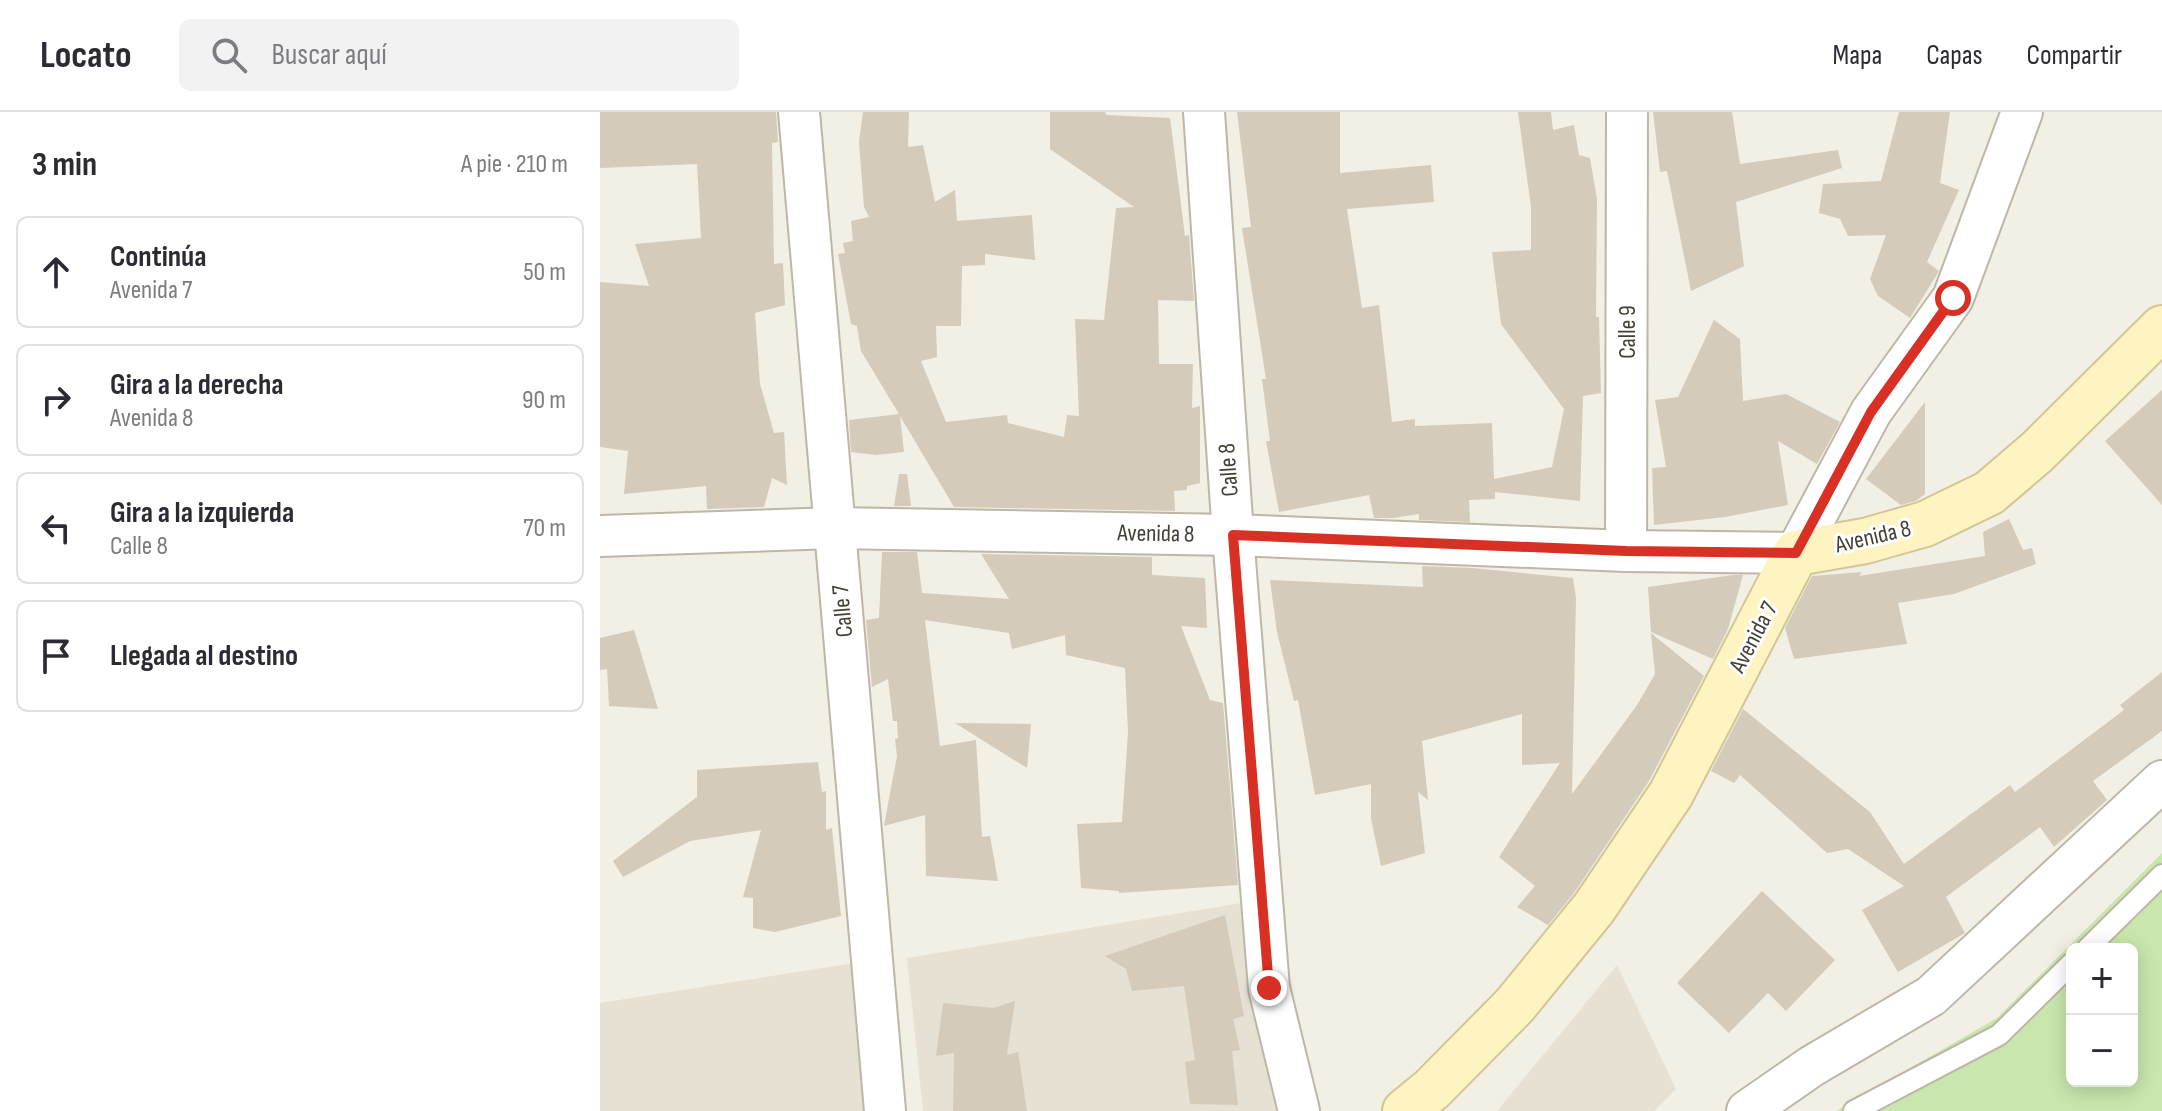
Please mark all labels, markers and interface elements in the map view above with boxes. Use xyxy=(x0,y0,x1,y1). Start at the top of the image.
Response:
search box xyxy=(179,19,739,91)
text: Locato xyxy=(40,33,131,78)
icon: search xyxy=(207,33,251,77)
text: Buscar aquí xyxy=(271,37,387,73)
text: Mapa xyxy=(1833,39,1882,72)
text: Capas xyxy=(1926,39,1983,72)
text: Compartir xyxy=(2027,39,2122,72)
text: 3 min xyxy=(32,144,97,185)
text: A pie · 210 m xyxy=(461,149,568,180)
text: Continúa xyxy=(110,239,206,275)
icon: ahead xyxy=(34,250,78,294)
text: 50 m xyxy=(523,257,566,288)
text: Avenida 7 xyxy=(110,275,192,306)
route start xyxy=(1935,280,1971,316)
street label: Calle 9 xyxy=(1613,305,1642,359)
text: Gira a la derecha xyxy=(110,367,284,403)
icon: right xyxy=(34,378,78,422)
text: 90 m xyxy=(522,385,566,416)
text: Avenida 8 xyxy=(110,403,193,434)
street label: Calle 8 xyxy=(1212,442,1245,498)
text: Gira a la izquierda xyxy=(110,495,294,531)
icon: left xyxy=(34,506,78,550)
text: 70 m xyxy=(523,513,566,544)
street label: Avenida 8 xyxy=(1831,514,1914,560)
street label: Avenida 8 xyxy=(1116,518,1195,549)
text: Calle 8 xyxy=(110,531,168,562)
street label: Calle 7 xyxy=(826,583,859,638)
street label: Avenida 7 xyxy=(1722,596,1784,679)
icon: arrive xyxy=(34,634,78,678)
text: Llegada al destino xyxy=(110,638,298,674)
map controls xyxy=(2066,943,2138,1087)
button: + xyxy=(2066,943,2138,1015)
route end xyxy=(1251,970,1287,1006)
button: − xyxy=(2066,1015,2138,1087)

